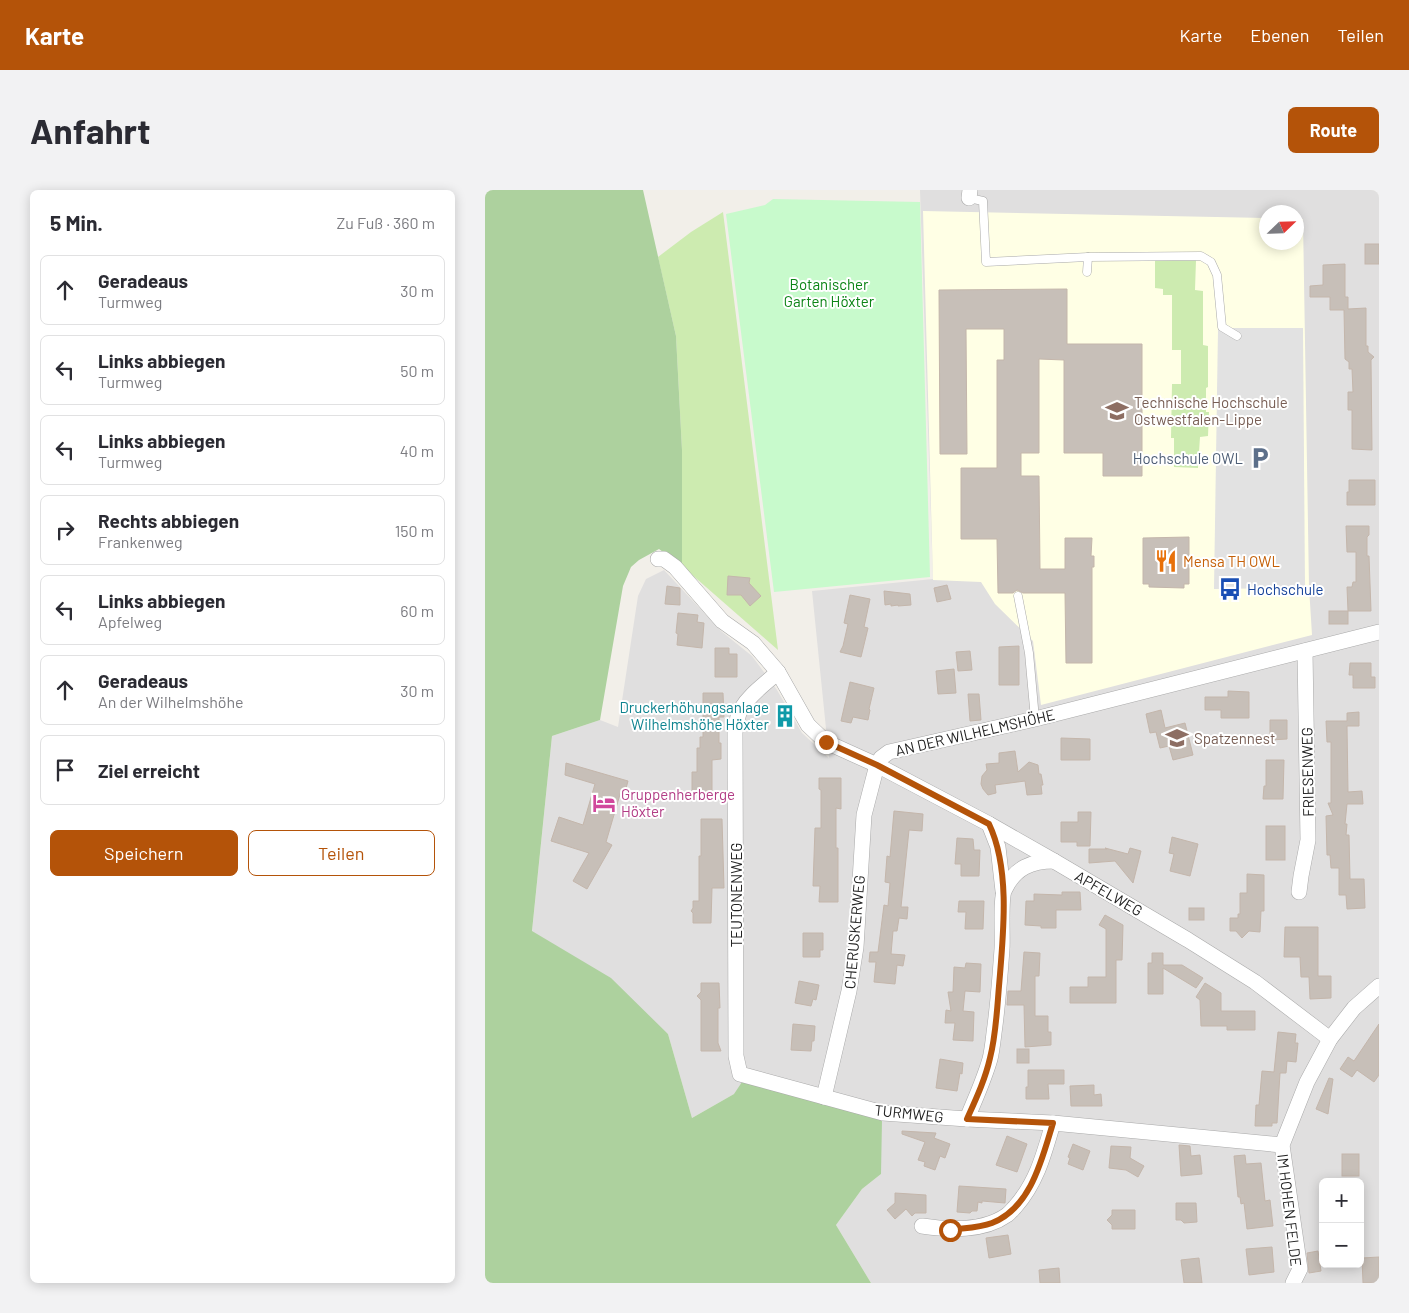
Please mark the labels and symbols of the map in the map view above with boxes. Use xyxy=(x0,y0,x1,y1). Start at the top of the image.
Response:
north arrow xyxy=(1259,205,1304,250)
park label: Botanischer Garten Höxter xyxy=(784,275,875,310)
place label: Technische Hochschule Ostwestfalen-Lippe xyxy=(1134,393,1288,428)
school or university icon: Technische Hochschule Ostwestfalen-Lippe xyxy=(1104,398,1130,424)
parking icon: Hochschule OWL xyxy=(1247,445,1273,471)
place label: Hochschule OWL xyxy=(1133,449,1243,467)
restaurant icon: Mensa TH OWL xyxy=(1153,548,1179,574)
place label: Mensa TH OWL xyxy=(1183,552,1280,570)
bus stop icon: Hochschule xyxy=(1217,576,1243,602)
place label: Hochschule xyxy=(1247,580,1323,598)
place label: Druckerhöhungsanlage Wilhelmshöhe Höxter xyxy=(619,698,770,733)
building icon: Druckerhöhungsanlage Wilhelmshöhe Höxter xyxy=(772,703,798,729)
street label: AN DER WILHELMSHÖHE xyxy=(893,705,1057,759)
school or university icon: Spatzennest xyxy=(1164,725,1190,751)
street label: FRIESENWEG xyxy=(1297,727,1317,817)
place label: Spatzennest xyxy=(1194,729,1275,747)
route end xyxy=(815,731,838,754)
place label: Gruppenherberge Höxter xyxy=(621,785,735,820)
hotel icon: Gruppenherberge Höxter xyxy=(591,790,617,816)
street label: TEUTONENWEG xyxy=(727,843,745,947)
street label: APFELWEG xyxy=(1072,866,1146,920)
street label: CHERUSKERWEG xyxy=(840,874,868,990)
street label: TURMWEG xyxy=(874,1100,944,1126)
street label: IM HOHEN FELDE xyxy=(1274,1153,1306,1267)
route start xyxy=(939,1219,962,1242)

